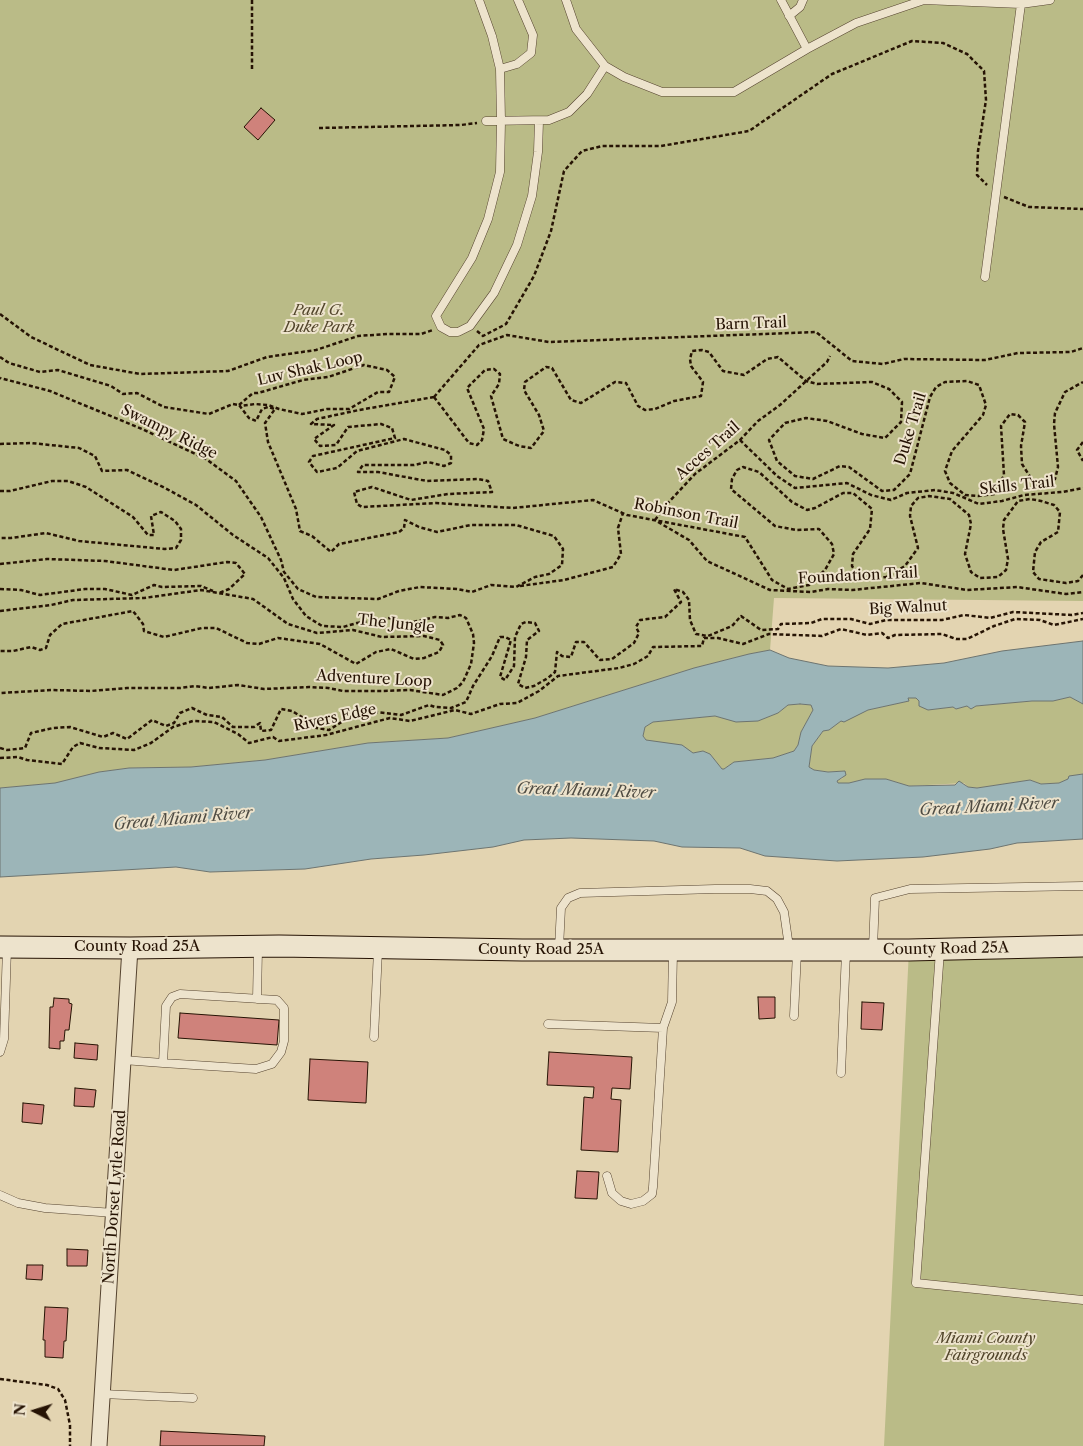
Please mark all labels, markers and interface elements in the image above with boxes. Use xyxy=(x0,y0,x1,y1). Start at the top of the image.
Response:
park label: Paul G. Duke Park xyxy=(283,302,355,337)
street label: Barn Trail xyxy=(715,314,787,334)
street label: Luv Shak Loop xyxy=(256,348,364,390)
street label: Duke Trail xyxy=(891,390,931,468)
street label: Swampy Ridge xyxy=(118,401,220,463)
street label: Acces Trail xyxy=(672,418,744,484)
street label: Skills Trail xyxy=(979,473,1055,499)
street label: Robinson Trail xyxy=(632,495,740,533)
street label: Foundation Trail xyxy=(798,564,918,588)
street label: Big Walnut xyxy=(868,597,948,619)
street label: The Jungle xyxy=(356,611,436,637)
street label: Adventure Loop xyxy=(316,667,432,691)
street label: Rivers Edge xyxy=(292,700,378,736)
water label: Great Miami River xyxy=(516,779,656,803)
water label: Great Miami River xyxy=(919,794,1059,820)
water label: Great Miami River xyxy=(113,803,253,835)
street label: County Road 25A xyxy=(74,938,200,956)
street label: County Road 25A xyxy=(883,939,1009,959)
street label: County Road 25A xyxy=(478,941,604,959)
street label: North Dorset Lytle Road xyxy=(100,1109,130,1285)
park label: Miami County Fairgrounds xyxy=(937,1330,1035,1365)
north arrow xyxy=(10,1386,60,1436)
text: N xyxy=(11,1403,30,1417)

